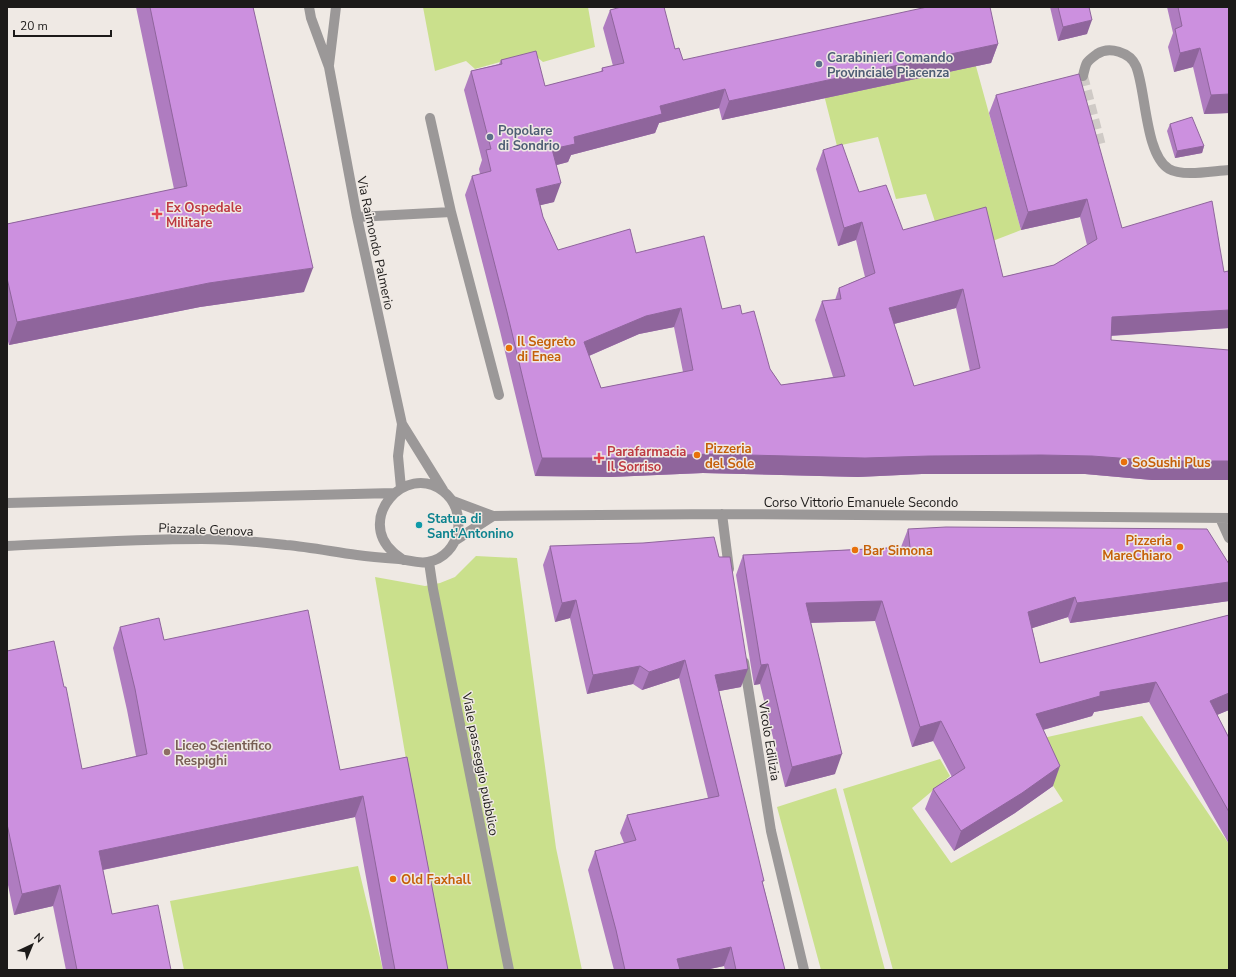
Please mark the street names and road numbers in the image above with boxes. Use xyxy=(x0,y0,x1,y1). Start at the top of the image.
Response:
street label: Via Raimondo Palmerio xyxy=(352,174,398,312)
street label: Corso Vittorio Emanuele Secondo xyxy=(764,494,958,512)
street label: Piazzale Genova xyxy=(158,519,254,541)
street label: Viale passeggio pubblico xyxy=(457,690,503,837)
street label: Vicolo Edilizia xyxy=(754,699,784,782)

